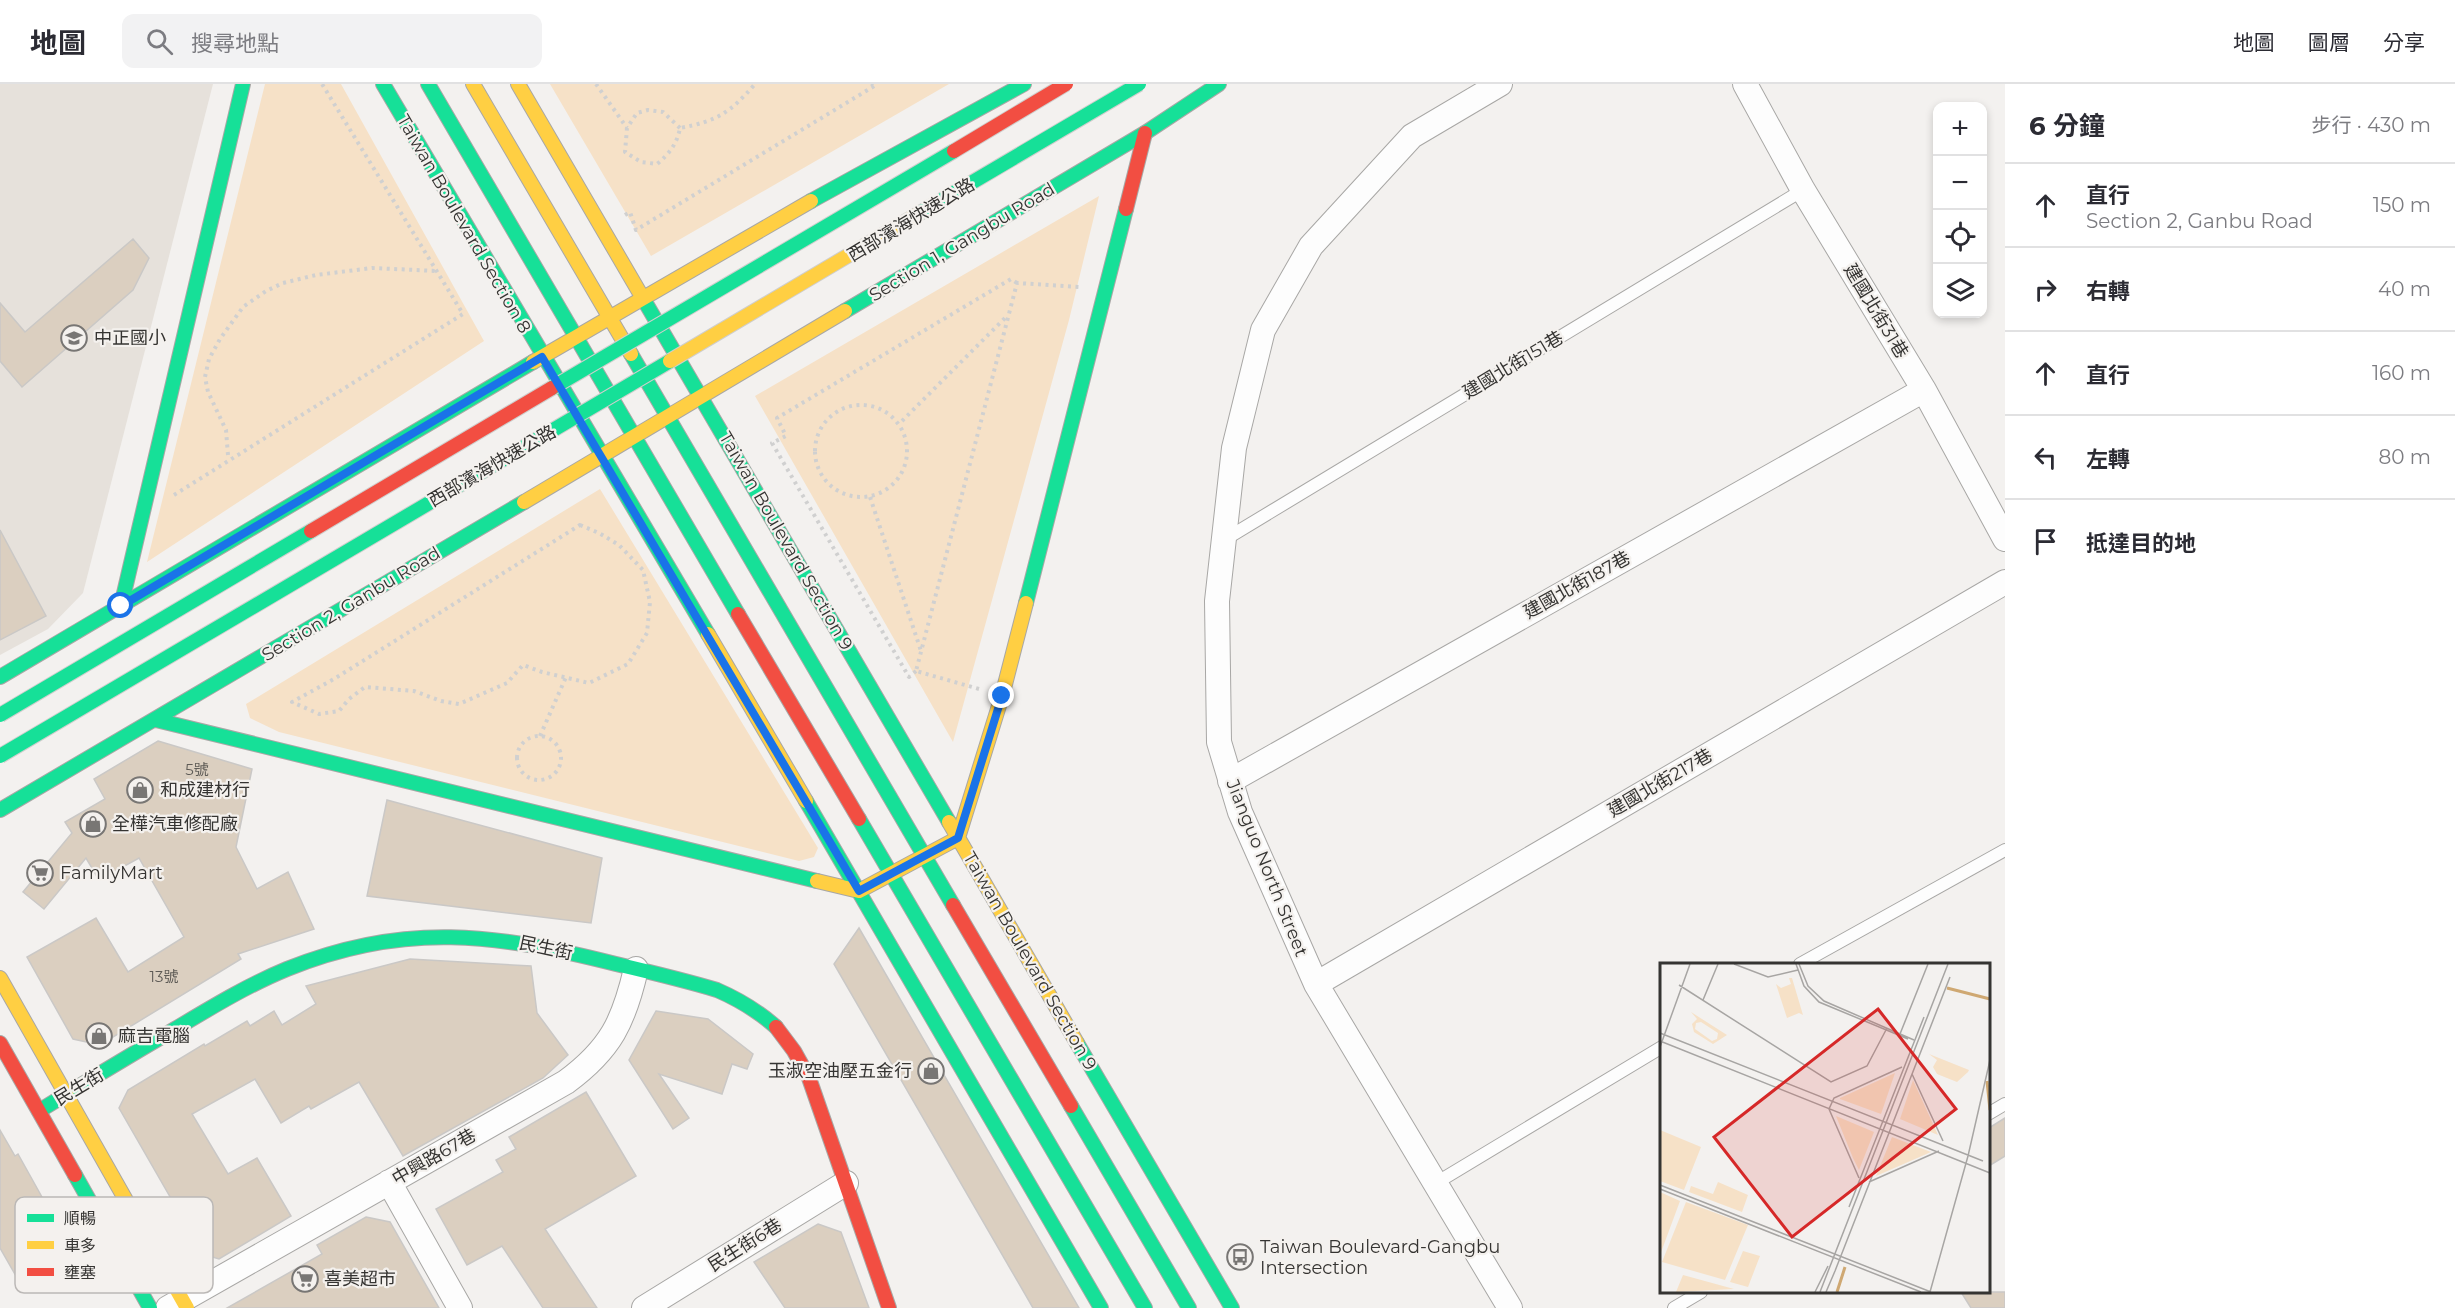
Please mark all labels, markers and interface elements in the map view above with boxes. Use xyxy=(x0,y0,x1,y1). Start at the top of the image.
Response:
search box xyxy=(122,14,542,68)
icon: search xyxy=(143,25,176,58)
text: 地圖 xyxy=(30,26,86,60)
text: 搜尋地點 xyxy=(191,30,279,57)
text: 地圖 xyxy=(2233,30,2275,55)
text: 圖層 xyxy=(2308,30,2350,55)
text: 分享 xyxy=(2383,30,2425,55)
map controls xyxy=(1933,102,1987,318)
button: + xyxy=(1933,102,1987,156)
text: 6 分鐘 xyxy=(2029,110,2105,142)
street label: Taiwan Boulevard Section 8 xyxy=(392,111,536,337)
text: 步行 · 430 m xyxy=(2312,113,2431,137)
button: − xyxy=(1933,156,1987,210)
street label: 西部濱海快速公路 xyxy=(844,173,978,267)
street label: Section 1, Gangbu Road xyxy=(865,178,1059,306)
text: 直行 xyxy=(2086,182,2130,209)
icon: ahead xyxy=(2029,189,2062,222)
text: 150 m xyxy=(2373,193,2431,217)
text: Section 2, Ganbu Road xyxy=(2086,209,2313,233)
button: locate xyxy=(1933,210,1987,264)
street label: 建國北街31巷 xyxy=(1839,260,1913,362)
button: layers xyxy=(1933,264,1987,318)
icon: right xyxy=(2029,273,2062,306)
text: 40 m xyxy=(2378,277,2431,301)
text: 右轉 xyxy=(2086,278,2130,305)
school or university icon: 中正國小 xyxy=(59,323,89,353)
street label: 建國北街151巷 xyxy=(1459,326,1567,404)
place label: 中正國小 xyxy=(94,327,166,349)
icon: ahead xyxy=(2029,357,2062,390)
text: 160 m xyxy=(2372,361,2431,385)
text: 直行 xyxy=(2086,362,2130,389)
street label: 西部濱海快速公路 xyxy=(424,420,560,512)
street label: Taiwan Boulevard Section 9 xyxy=(714,428,858,654)
icon: left xyxy=(2029,441,2062,474)
text: 80 m xyxy=(2379,445,2431,469)
text: 左轉 xyxy=(2086,446,2130,473)
icon: arrive xyxy=(2029,525,2062,558)
text: 抵達目的地 xyxy=(2086,530,2196,557)
street label: Section 2, Ganbu Road xyxy=(258,542,444,666)
street label: 建國北街187巷 xyxy=(1520,547,1634,623)
route start xyxy=(107,592,133,618)
route end xyxy=(988,682,1014,708)
street label: 建國北街217巷 xyxy=(1604,744,1716,822)
house number: 5號 xyxy=(185,760,209,779)
shop icon: 和成建材行 xyxy=(125,775,155,805)
street label: Jianguo North Street xyxy=(1221,775,1313,960)
place label: 和成建材行 xyxy=(160,779,250,801)
shop icon: 全樺汽車修配廠 xyxy=(78,809,108,839)
place label: 全樺汽車修配廠 xyxy=(112,813,238,835)
street label: Taiwan Boulevard Section 9 xyxy=(958,848,1102,1074)
supermarket icon: FamilyMart xyxy=(25,858,55,888)
place label: FamilyMart xyxy=(60,862,163,884)
street label: 民生街 xyxy=(517,932,575,964)
inset map xyxy=(1660,963,1990,1293)
house number: 13號 xyxy=(150,967,178,986)
shop icon: 麻吉電腦 xyxy=(84,1021,114,1051)
place label: 麻吉電腦 xyxy=(118,1025,190,1047)
shop icon: 玉淑空油壓五金行 xyxy=(916,1056,946,1086)
place label: 玉淑空油壓五金行 xyxy=(768,1060,912,1082)
street label: 民生街 xyxy=(50,1064,108,1110)
street label: 中興路67巷 xyxy=(388,1124,480,1190)
legend xyxy=(15,1197,213,1293)
text: 順暢 xyxy=(64,1209,96,1228)
street label: 民生街6巷 xyxy=(704,1214,786,1276)
text: 車多 xyxy=(64,1236,96,1255)
place label: Taiwan Boulevard-Gangbu Intersection xyxy=(1260,1236,1500,1279)
bus stop icon: Taiwan Boulevard-Gangbu Intersection xyxy=(1225,1242,1255,1272)
text: 壅塞 xyxy=(64,1263,96,1282)
supermarket icon: 喜美超市 xyxy=(290,1264,320,1294)
place label: 喜美超市 xyxy=(324,1268,396,1290)

